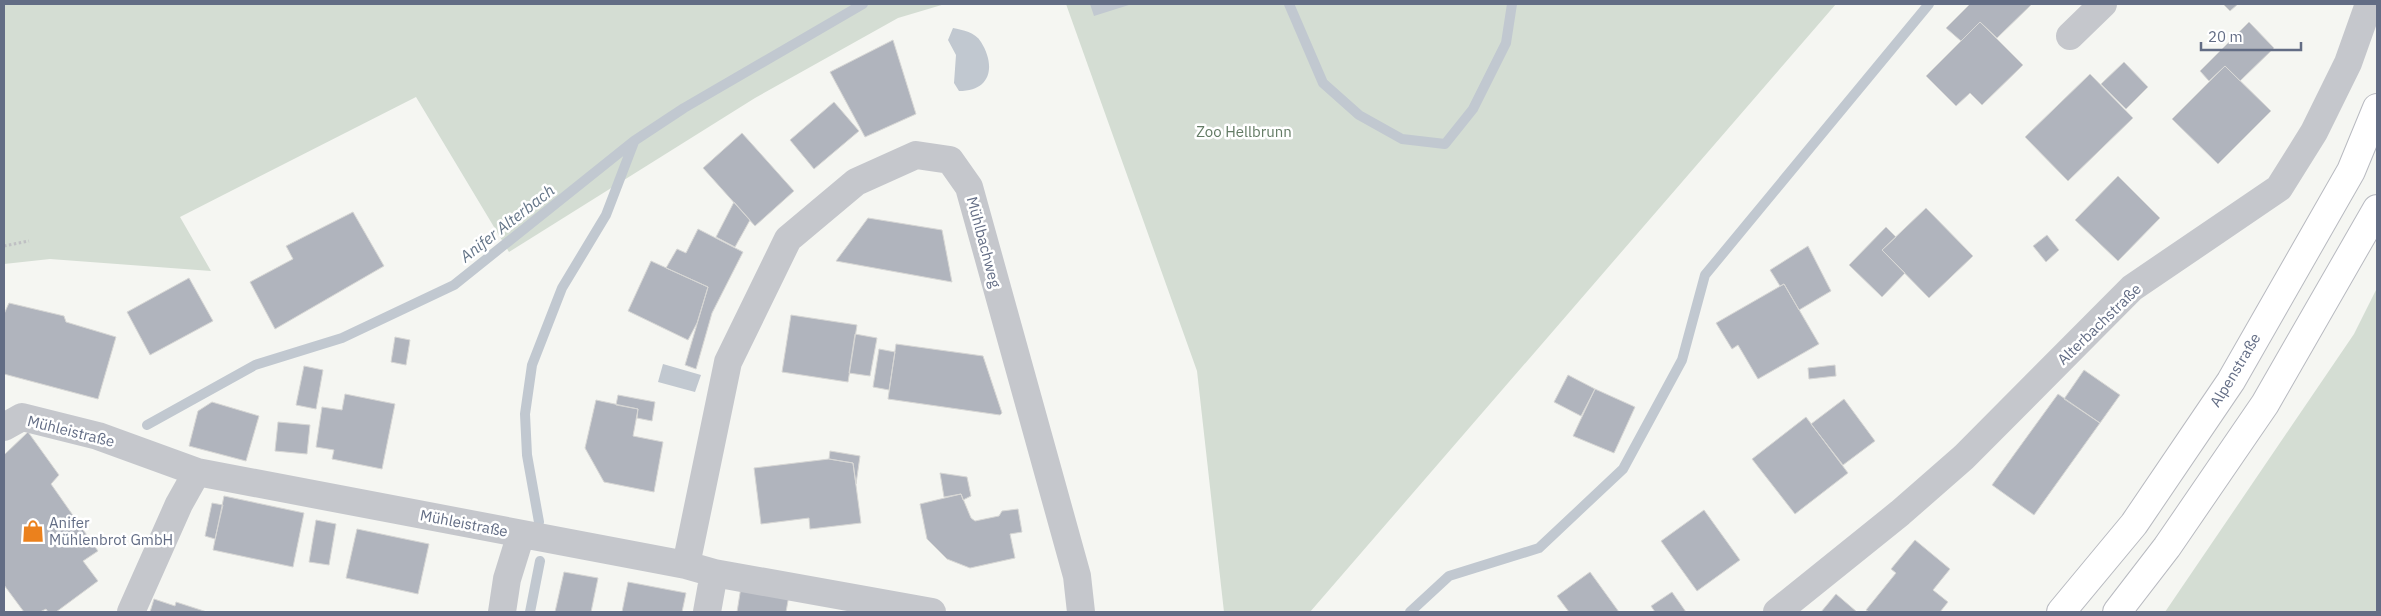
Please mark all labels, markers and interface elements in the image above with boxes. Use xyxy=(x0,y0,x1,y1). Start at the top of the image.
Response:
scale bar xyxy=(2201,20,2301,52)
text: 20 m xyxy=(2208,27,2243,46)
park label: Zoo Hellbrunn xyxy=(1196,122,1292,141)
water label: Anifer Alterbach xyxy=(455,180,558,267)
street label: Mühlbachweg xyxy=(963,194,1005,290)
street label: Alterbachstraße xyxy=(2053,279,2145,369)
street label: Alpenstraße xyxy=(2206,330,2264,410)
street label: Mühleistraße xyxy=(26,411,116,451)
street label: Mühleistraße xyxy=(418,505,510,541)
place label: Anifer Mühlenbrot GmbH xyxy=(49,513,173,549)
shop icon: Anifer Mühlenbrot GmbH xyxy=(20,518,46,544)

